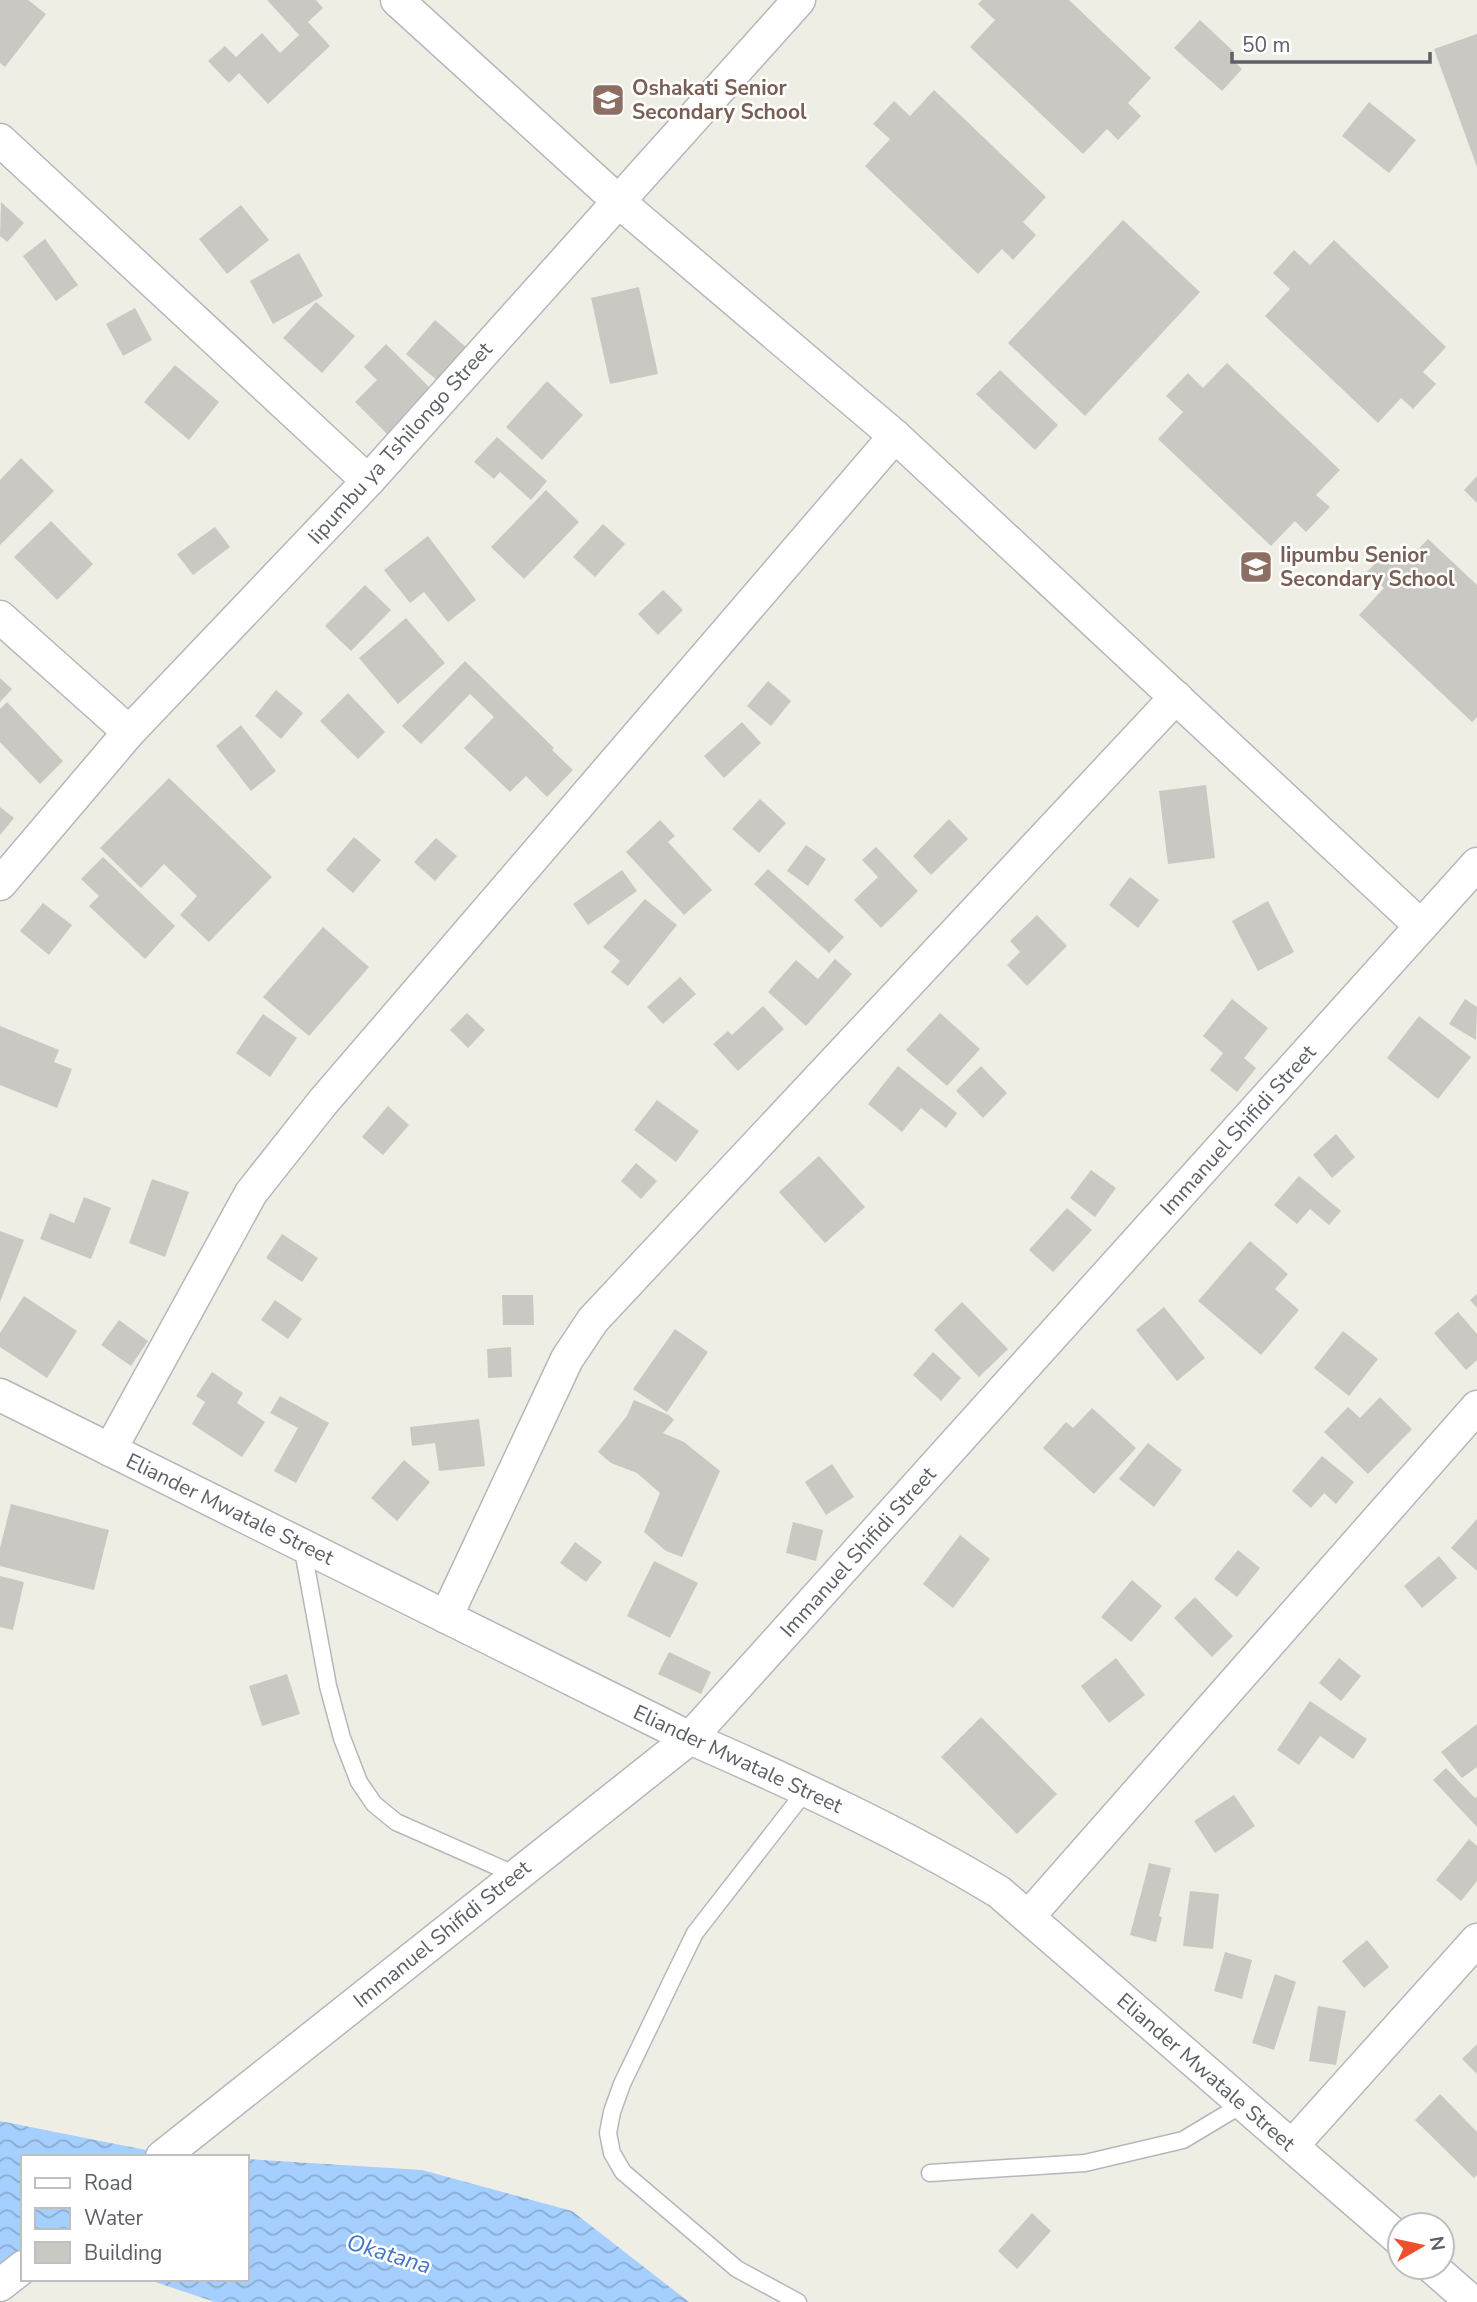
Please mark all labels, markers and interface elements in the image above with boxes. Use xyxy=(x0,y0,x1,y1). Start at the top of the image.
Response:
scale bar xyxy=(1232,21,1430,65)
text: 50 m xyxy=(1242,31,1291,59)
place label: Oshakati Senior Secondary School xyxy=(632,74,807,126)
school or university icon: Oshakati Senior Secondary School xyxy=(589,81,627,119)
street label: Iipumbu ya Tshilongo Street xyxy=(302,335,499,550)
place label: Iipumbu Senior Secondary School xyxy=(1280,541,1455,593)
school or university icon: Iipumbu Senior Secondary School xyxy=(1237,548,1275,586)
street label: Immanuel Shifidi Street xyxy=(1154,1038,1323,1221)
street label: Eliander Mwatale Street xyxy=(122,1447,339,1572)
street label: Immanuel Shifidi Street xyxy=(774,1460,943,1643)
street label: Eliander Mwatale Street xyxy=(629,1698,848,1820)
street label: Immanuel Shifidi Street xyxy=(348,1853,537,2014)
street label: Eliander Mwatale Street xyxy=(1111,1987,1302,2158)
legend xyxy=(21,2155,248,2281)
text: Road xyxy=(84,2169,133,2197)
text: Water xyxy=(84,2204,143,2232)
north arrow xyxy=(1386,2211,1456,2281)
water label: Okatana xyxy=(343,2227,435,2281)
text: N xyxy=(1423,2234,1451,2253)
text: Building xyxy=(84,2239,162,2267)

